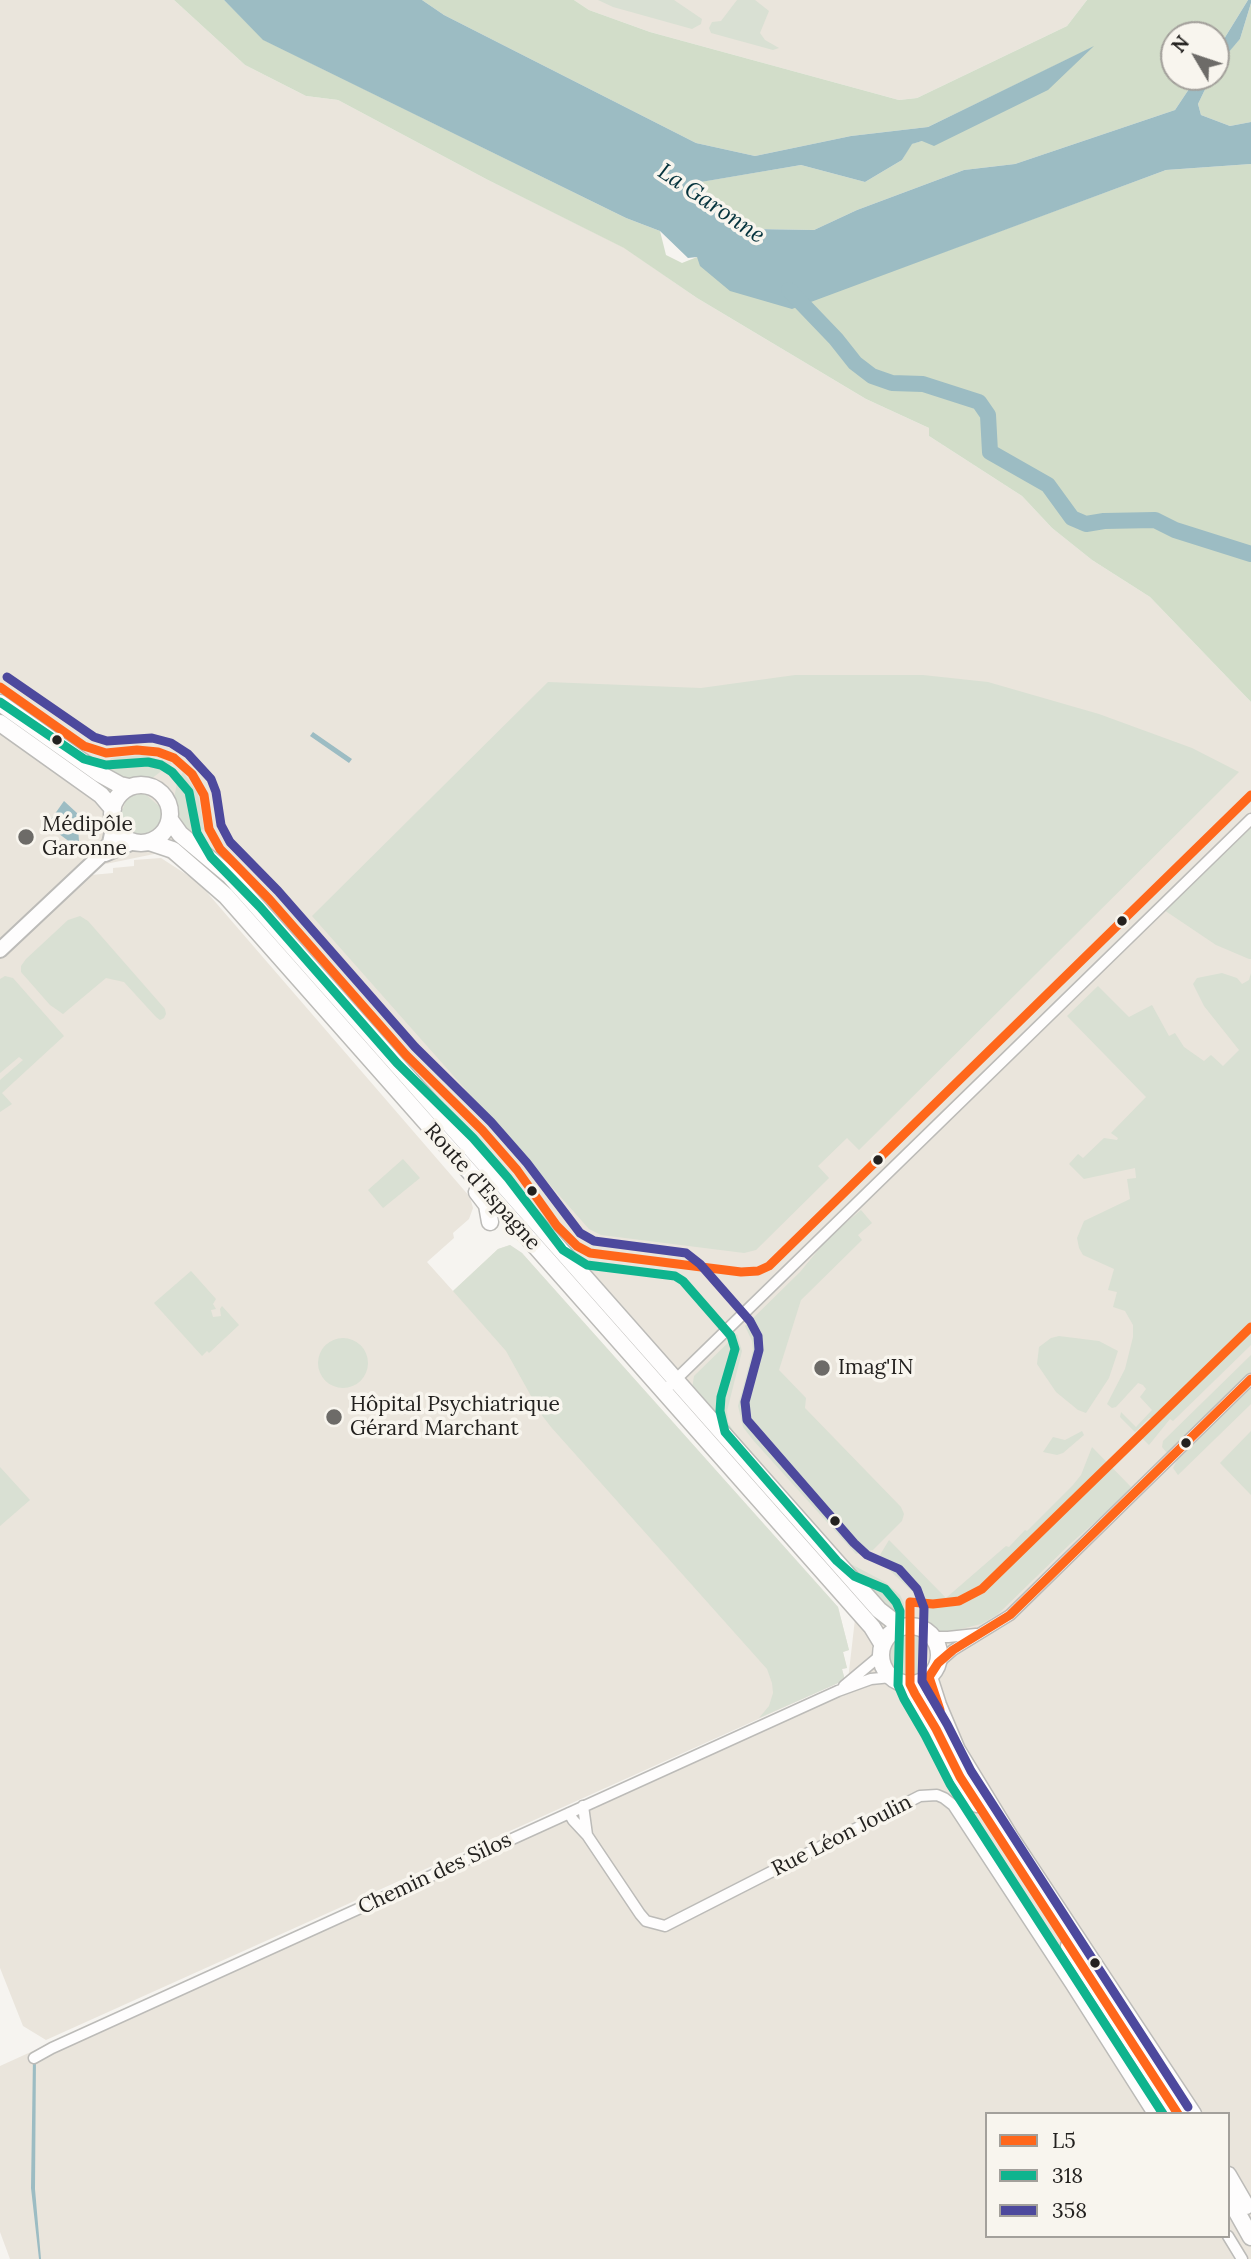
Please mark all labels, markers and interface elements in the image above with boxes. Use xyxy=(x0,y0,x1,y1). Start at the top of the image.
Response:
north arrow xyxy=(1160,21,1230,91)
text: N xyxy=(1166,31,1194,57)
water label: La Garonne xyxy=(652,158,770,250)
unlabelled marker xyxy=(50,733,64,747)
place label: Médipôle Garonne xyxy=(42,812,133,862)
marker: Médipôle Garonne xyxy=(16,827,36,847)
unlabelled marker xyxy=(1115,914,1129,928)
street label: Route d'Espagne xyxy=(419,1118,545,1256)
unlabelled marker xyxy=(871,1153,885,1167)
unlabelled marker xyxy=(525,1184,539,1198)
place label: Imag'IN xyxy=(838,1355,913,1381)
marker: Imag'IN xyxy=(812,1358,832,1378)
place label: Hôpital Psychiatrique Gérard Marchant xyxy=(350,1392,560,1442)
marker: Hôpital Psychiatrique Gérard Marchant xyxy=(324,1407,344,1427)
unlabelled marker xyxy=(1179,1436,1193,1450)
unlabelled marker xyxy=(828,1514,842,1528)
street label: Rue Léon Joulin xyxy=(768,1790,916,1882)
street label: Chemin des Silos xyxy=(354,1827,516,1921)
unlabelled marker xyxy=(1088,1956,1102,1970)
legend xyxy=(985,2112,1230,2238)
text: L5 xyxy=(1052,2127,1076,2154)
text: 318 xyxy=(1052,2162,1083,2189)
text: 358 xyxy=(1052,2197,1087,2224)

